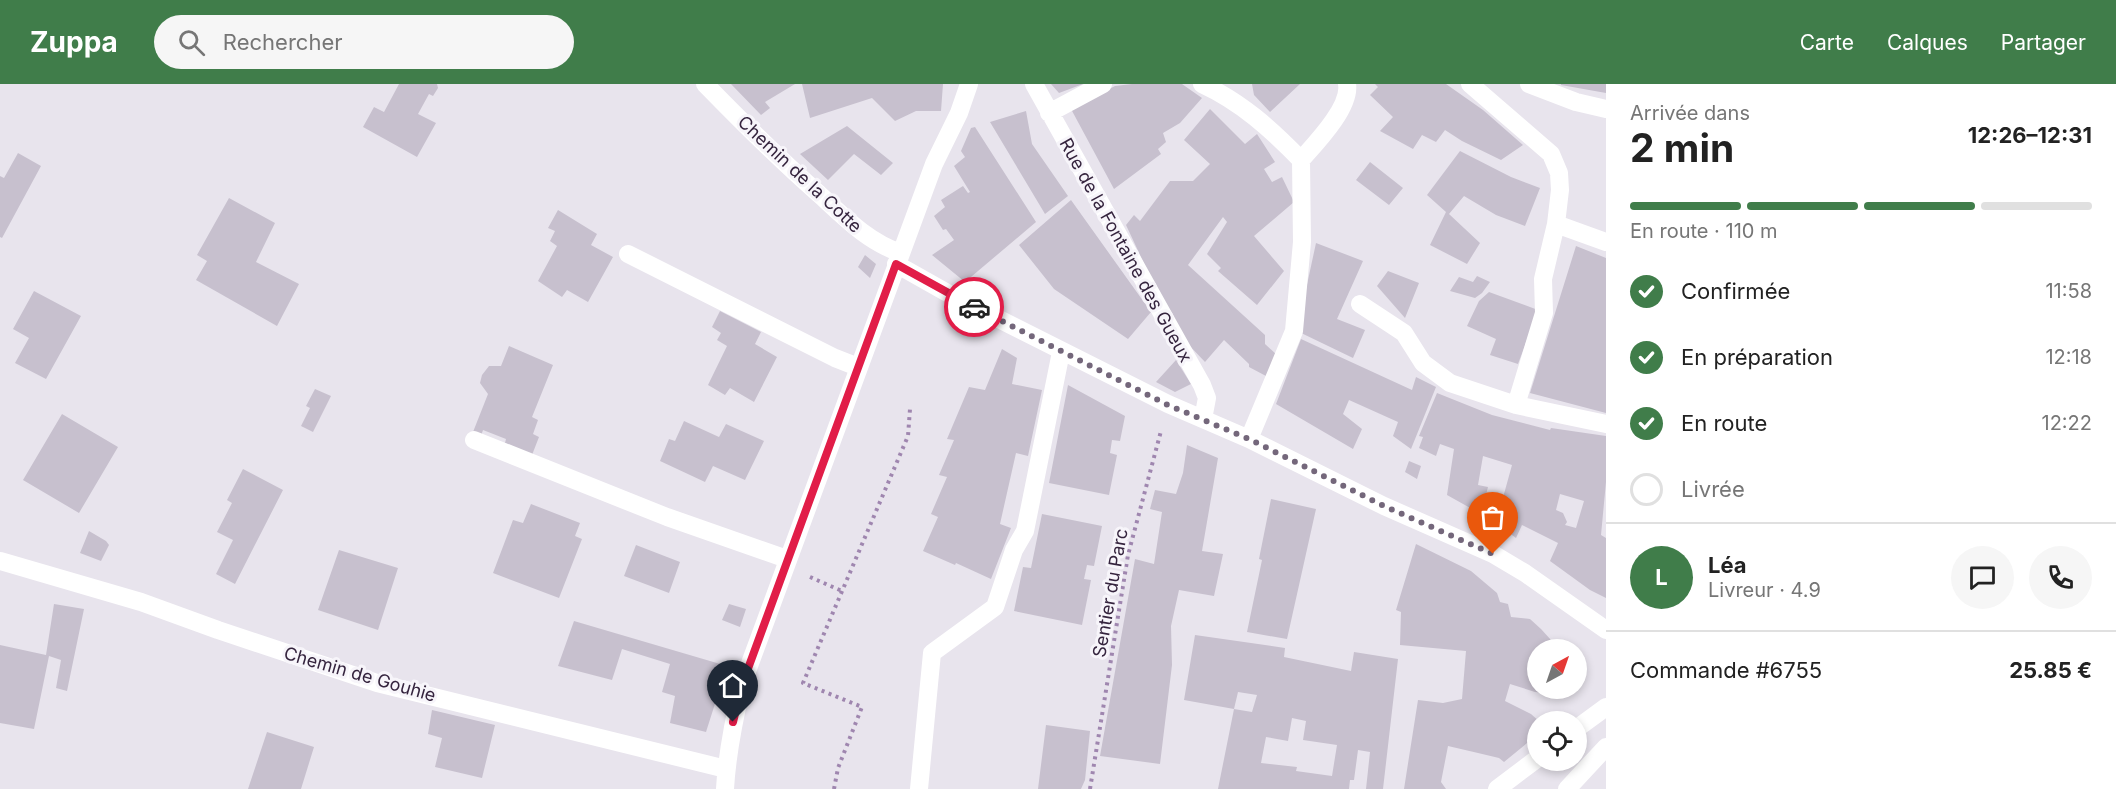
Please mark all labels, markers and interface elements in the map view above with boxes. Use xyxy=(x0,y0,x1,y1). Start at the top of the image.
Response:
search box xyxy=(154,15,574,69)
text: Zuppa xyxy=(30,25,118,59)
icon: search xyxy=(175,26,208,59)
text: Rechercher xyxy=(223,29,343,55)
text: Carte xyxy=(1800,30,1854,55)
text: Calques xyxy=(1887,30,1968,55)
text: Partager xyxy=(2001,30,2086,55)
text: Arrivée dans xyxy=(1630,101,1750,125)
street label: Chemin de la Cotte xyxy=(734,111,866,237)
text: 12:26–12:31 xyxy=(1968,122,2092,148)
text: 2 min xyxy=(1630,124,1734,171)
street label: Rue de la Fontaine des Gueux xyxy=(1055,134,1197,366)
text: En route · 110 m xyxy=(1630,219,1778,243)
icon: check xyxy=(1630,275,1663,308)
courier xyxy=(944,277,1004,337)
text: Confirmée xyxy=(1681,278,1790,304)
text: 11:58 xyxy=(2045,279,2092,303)
icon: car xyxy=(958,291,991,324)
icon: check xyxy=(1630,341,1663,374)
text: En préparation xyxy=(1681,344,1833,370)
text: 12:18 xyxy=(2045,345,2092,369)
icon: check xyxy=(1630,407,1663,440)
text: En route xyxy=(1681,410,1767,436)
text: 12:22 xyxy=(2042,411,2092,435)
text: Livrée xyxy=(1681,476,1745,502)
pin xyxy=(1467,492,1518,554)
icon: bag xyxy=(1476,501,1509,534)
street label: Sentier du Parc xyxy=(1088,527,1132,659)
button: chat xyxy=(1951,546,2014,609)
button: phone xyxy=(2029,546,2092,609)
text: Léa xyxy=(1708,552,1747,578)
text: L xyxy=(1655,564,1668,590)
text: Livreur · 4.9 xyxy=(1708,578,1821,602)
north arrow xyxy=(1527,639,1587,699)
map controls xyxy=(1527,639,1587,771)
street label: Chemin de Gouhie xyxy=(282,642,438,706)
text: Commande #6755 xyxy=(1630,657,1822,683)
text: 25.85 € xyxy=(2009,657,2092,683)
pin xyxy=(707,660,758,722)
icon: home xyxy=(716,669,749,702)
button: locate xyxy=(1527,711,1587,771)

